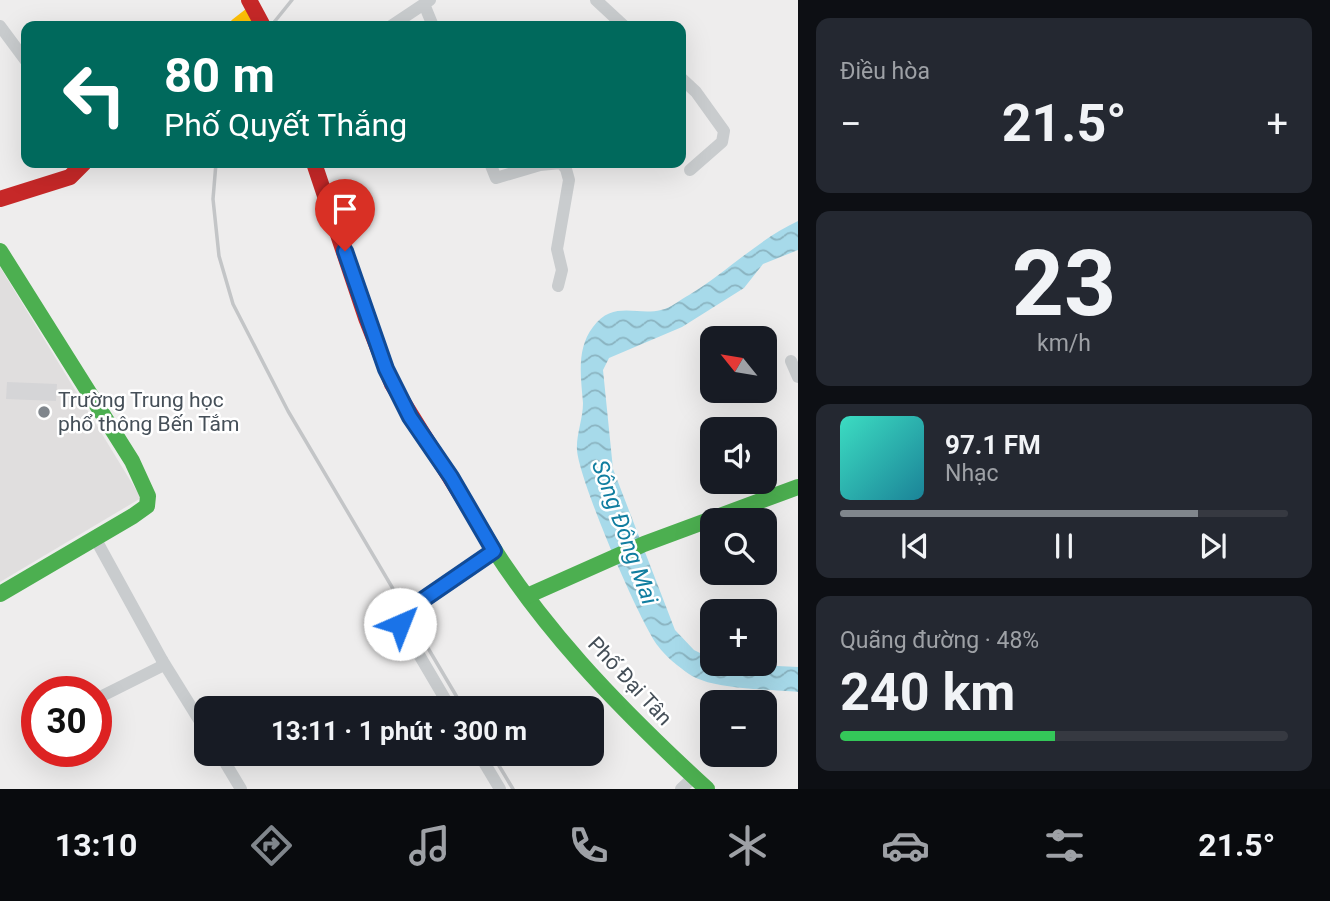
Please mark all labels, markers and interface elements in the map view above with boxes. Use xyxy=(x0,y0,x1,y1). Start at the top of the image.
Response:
text: 80 m xyxy=(164,47,275,104)
icon: left xyxy=(49,49,140,140)
text: Điều hòa xyxy=(840,58,930,85)
text: 21.5° xyxy=(1002,93,1127,154)
text: − xyxy=(840,102,862,146)
text: + xyxy=(1266,102,1288,146)
text: Phố Quyết Thắng xyxy=(164,106,407,144)
pin xyxy=(315,179,375,251)
icon: arrive xyxy=(326,190,364,228)
text: 23 xyxy=(1012,231,1116,337)
north arrow xyxy=(700,326,777,402)
map controls xyxy=(700,326,777,767)
text: km/h xyxy=(1037,330,1091,357)
place label: Trường Trung học phổ thông Bến Tắm xyxy=(58,388,239,436)
marker: Trường Trung học phổ thông Bến Tắm xyxy=(36,404,52,420)
button: sound xyxy=(700,417,777,494)
text: 97.1 FM xyxy=(945,430,1041,460)
water label: Sông Đông Mai xyxy=(586,456,663,609)
text: Nhạc xyxy=(945,460,999,487)
button: search xyxy=(700,508,777,585)
icon: previous xyxy=(896,527,934,565)
icon: pause xyxy=(1045,527,1083,565)
icon: next xyxy=(1194,527,1232,565)
position arrow xyxy=(363,587,437,661)
button: + xyxy=(700,599,777,676)
text: Quãng đường · 48% xyxy=(840,627,1039,654)
street label: Phố Đại Tân xyxy=(583,632,677,730)
text: 240 km xyxy=(840,662,1015,723)
speed limit sign: 30 xyxy=(21,676,112,767)
button: − xyxy=(700,690,777,767)
text: 13:11 · 1 phút · 300 m xyxy=(271,716,527,746)
icon: directions xyxy=(247,821,296,870)
icon: music xyxy=(405,821,454,870)
icon: phone xyxy=(564,821,613,870)
icon: climate xyxy=(723,821,772,870)
icon: car xyxy=(881,821,930,870)
icon: filters xyxy=(1040,821,1089,870)
text: 13:10 xyxy=(55,826,137,864)
text: 21.5° xyxy=(1198,826,1275,864)

